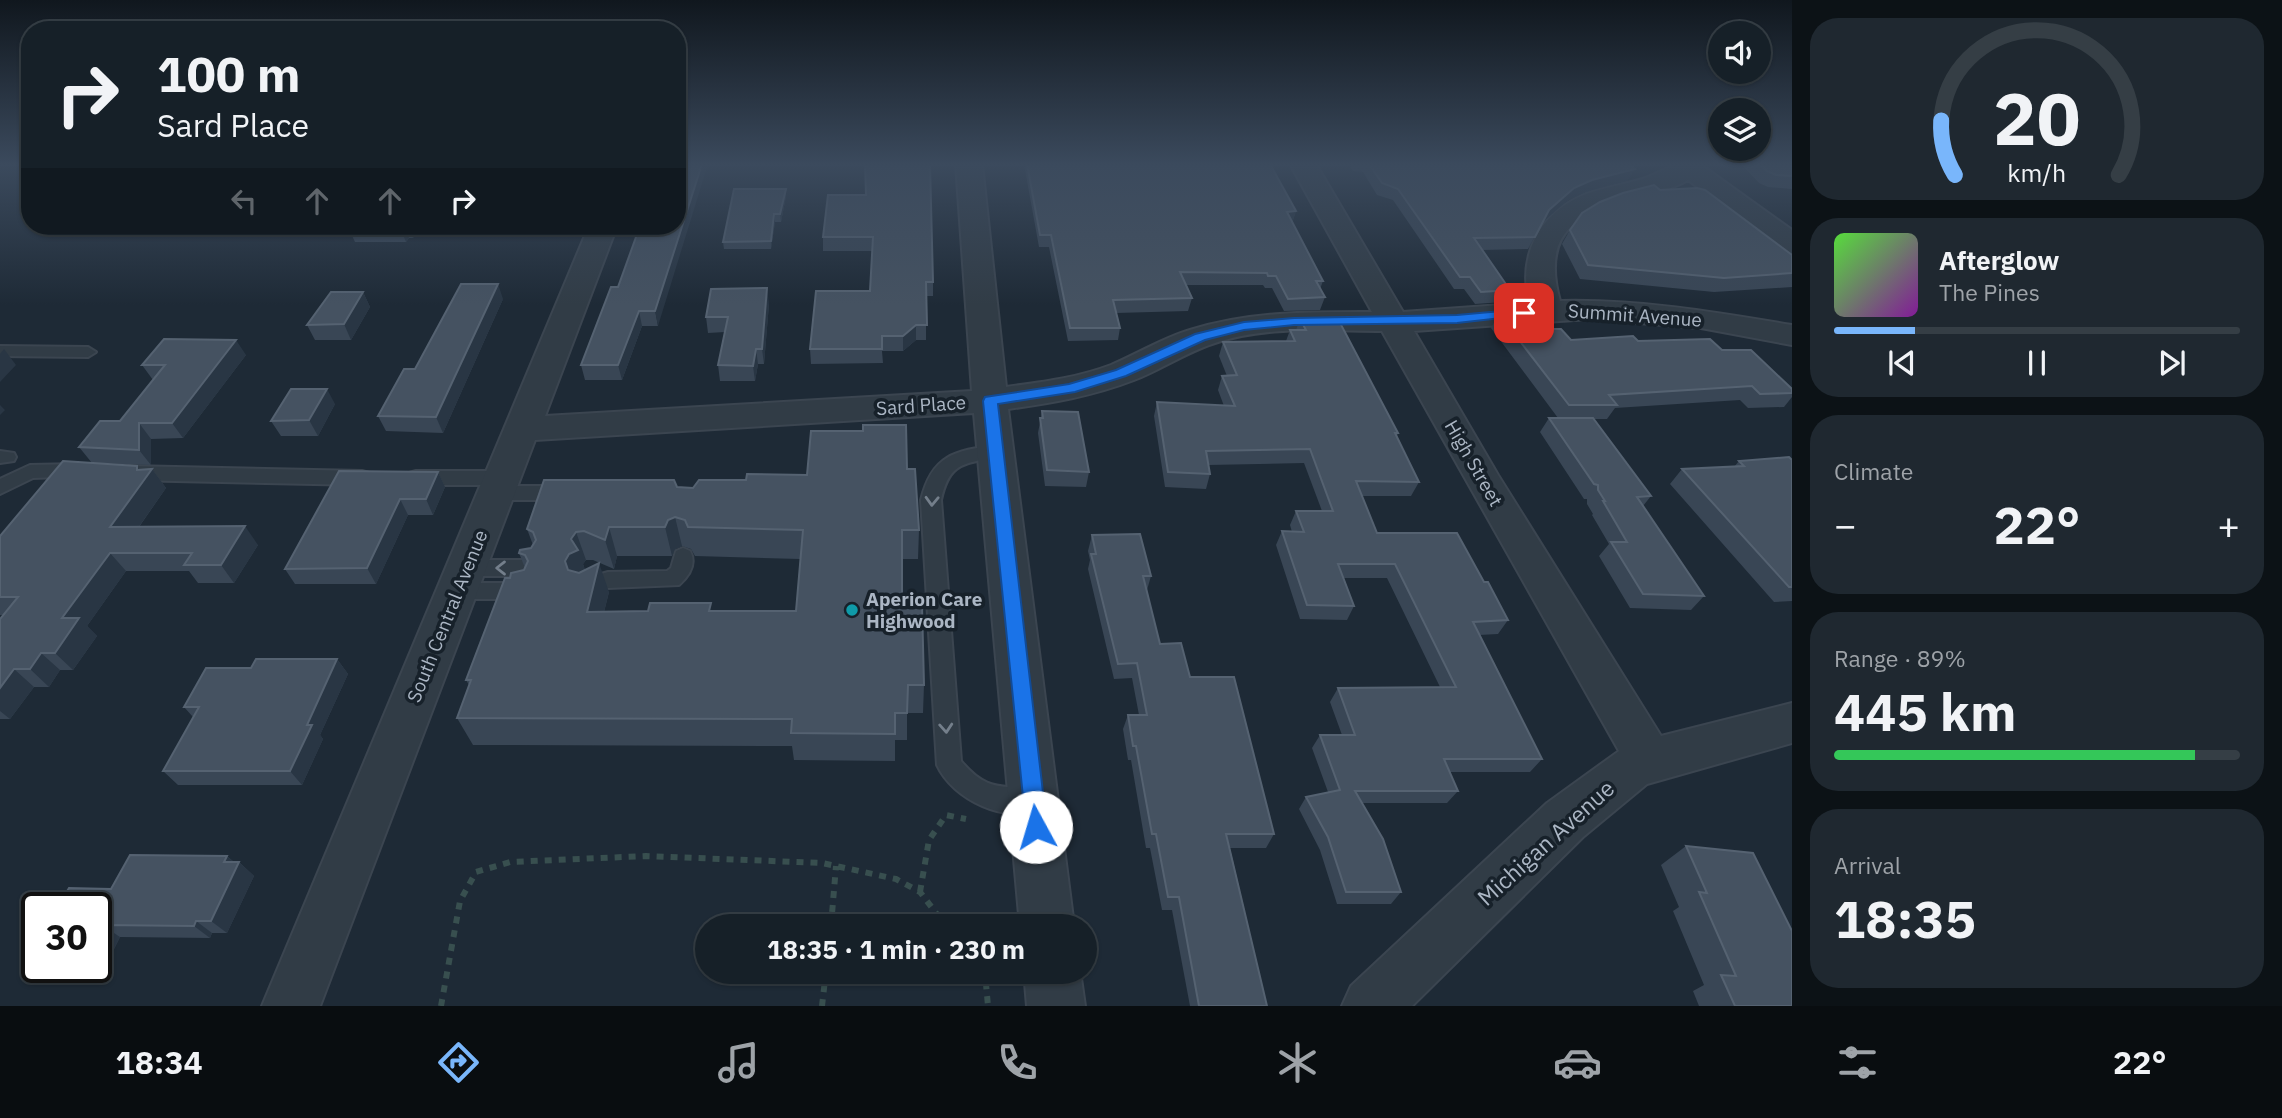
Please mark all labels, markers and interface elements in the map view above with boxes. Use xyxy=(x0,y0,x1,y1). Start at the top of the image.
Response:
map controls xyxy=(1708,21,1771,161)
button: sound xyxy=(1708,21,1771,84)
text: 100 m xyxy=(157,42,301,105)
icon: right xyxy=(42,49,133,140)
text: 20 xyxy=(1993,70,2081,165)
button: layers xyxy=(1708,98,1771,161)
text: Sard Place xyxy=(157,104,309,146)
text: km/h xyxy=(2008,156,2066,189)
icon: left xyxy=(225,182,263,220)
icon: ahead xyxy=(298,182,336,220)
icon: ahead xyxy=(371,182,409,220)
icon: right xyxy=(444,182,482,220)
text: Afterglow xyxy=(1939,243,2059,277)
text: The Pines xyxy=(1939,277,2040,307)
pin xyxy=(1494,283,1554,343)
icon: arrive xyxy=(1505,294,1543,332)
street label: Summit Avenue xyxy=(1567,298,1703,332)
icon: previous xyxy=(1883,344,1921,382)
icon: pause xyxy=(2018,344,2056,382)
icon: next xyxy=(2153,344,2191,382)
street label: Sard Place xyxy=(875,390,967,420)
street label: High Street xyxy=(1440,416,1508,510)
text: Climate xyxy=(1834,456,1913,486)
text: 22° xyxy=(1994,491,2080,558)
one-way arrow xyxy=(925,496,940,507)
text: − xyxy=(1834,500,1857,549)
text: + xyxy=(2217,500,2240,549)
street label: South Central Avenue xyxy=(401,526,493,706)
one-way arrow xyxy=(495,560,506,576)
place label: Aperion Care Highwood xyxy=(866,587,982,633)
marker: Aperion Care Highwood xyxy=(844,602,860,618)
text: Range · 89% xyxy=(1834,643,1966,673)
text: 445 km xyxy=(1834,678,2016,745)
one-way arrow xyxy=(938,723,953,734)
street label: Michigan Avenue xyxy=(1470,773,1620,912)
position arrow xyxy=(999,790,1073,864)
text: Arrival xyxy=(1834,850,1901,880)
text: 18:35 xyxy=(1834,885,1976,952)
speed limit sign: 30 xyxy=(21,892,112,983)
text: 18:35 · 1 min · 230 m xyxy=(767,932,1025,966)
icon: directions xyxy=(434,1038,483,1087)
icon: music xyxy=(714,1038,763,1087)
icon: phone xyxy=(993,1038,1042,1087)
icon: climate xyxy=(1273,1038,1322,1087)
icon: car xyxy=(1553,1038,1602,1087)
icon: filters xyxy=(1833,1038,1882,1087)
text: 18:34 xyxy=(115,1041,203,1083)
text: 22° xyxy=(2113,1041,2167,1083)

